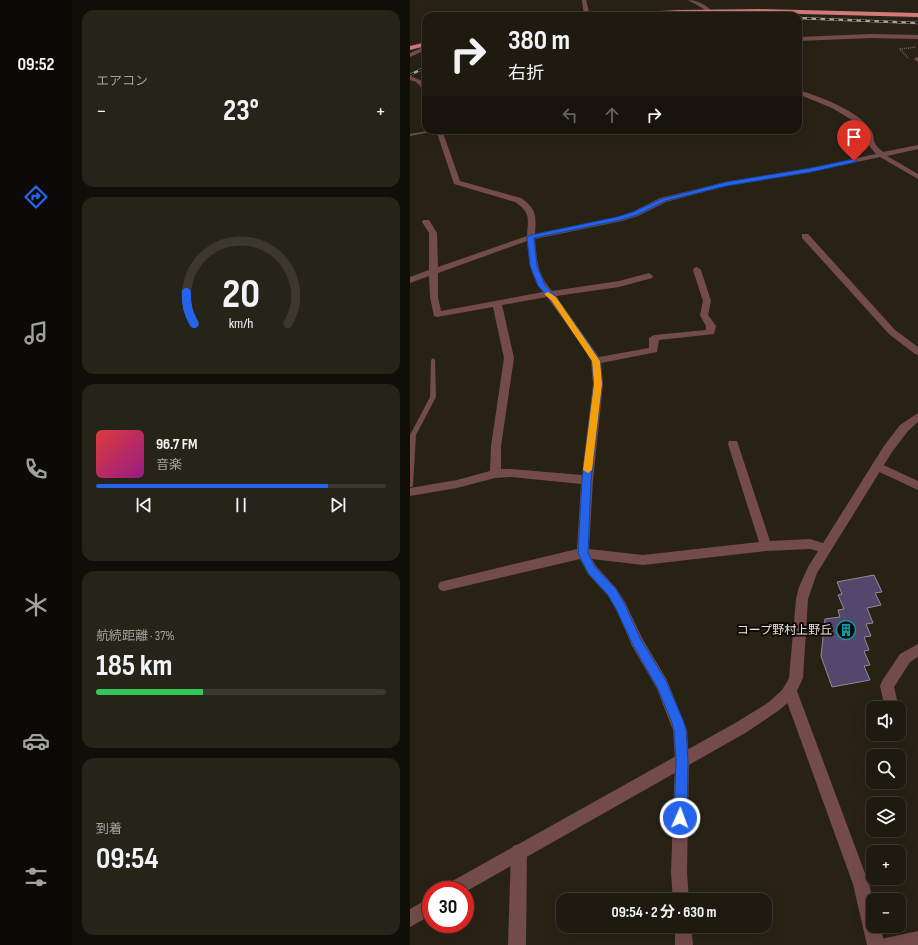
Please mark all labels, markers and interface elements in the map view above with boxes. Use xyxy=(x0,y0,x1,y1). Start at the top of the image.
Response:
text: 380 m xyxy=(508,24,570,57)
icon: right xyxy=(442,28,494,80)
text: 09:52 xyxy=(18,54,54,75)
text: 右折 xyxy=(508,63,544,84)
text: エアコン xyxy=(96,73,148,89)
text: 23° xyxy=(223,93,259,129)
text: − xyxy=(96,98,107,125)
text: + xyxy=(375,98,386,125)
icon: left xyxy=(559,104,581,126)
icon: ahead xyxy=(601,104,623,126)
icon: right xyxy=(643,104,665,126)
pin xyxy=(837,120,871,161)
icon: arrive xyxy=(843,126,865,148)
icon: directions xyxy=(22,183,50,211)
text: 20 xyxy=(222,269,260,318)
text: km/h xyxy=(229,314,253,331)
icon: music xyxy=(22,319,50,347)
text: 96.7 FM xyxy=(156,435,197,454)
icon: phone xyxy=(22,455,50,483)
text: 音楽 xyxy=(156,457,182,473)
icon: previous xyxy=(133,494,155,516)
icon: pause xyxy=(230,494,252,516)
icon: next xyxy=(327,494,349,516)
icon: climate xyxy=(22,591,50,619)
building icon: コープ野村上野丘 xyxy=(835,619,857,641)
place label: コープ野村上野丘 xyxy=(737,623,832,638)
text: 航続距離 · 37% xyxy=(96,628,175,644)
text: 185 km xyxy=(96,648,172,684)
map controls xyxy=(866,701,906,933)
button: sound xyxy=(866,701,906,741)
icon: car xyxy=(22,727,50,755)
button: search xyxy=(866,749,906,789)
position arrow xyxy=(659,797,701,839)
button: layers xyxy=(866,797,906,837)
text: 到着 xyxy=(96,821,122,837)
text: 09:54 xyxy=(96,841,158,877)
button: + xyxy=(866,845,906,885)
icon: filters xyxy=(22,863,50,891)
speed limit sign: 30 xyxy=(422,881,474,933)
button: − xyxy=(866,893,906,933)
text: 09:54 · 2 分 · 630 m xyxy=(612,903,716,922)

